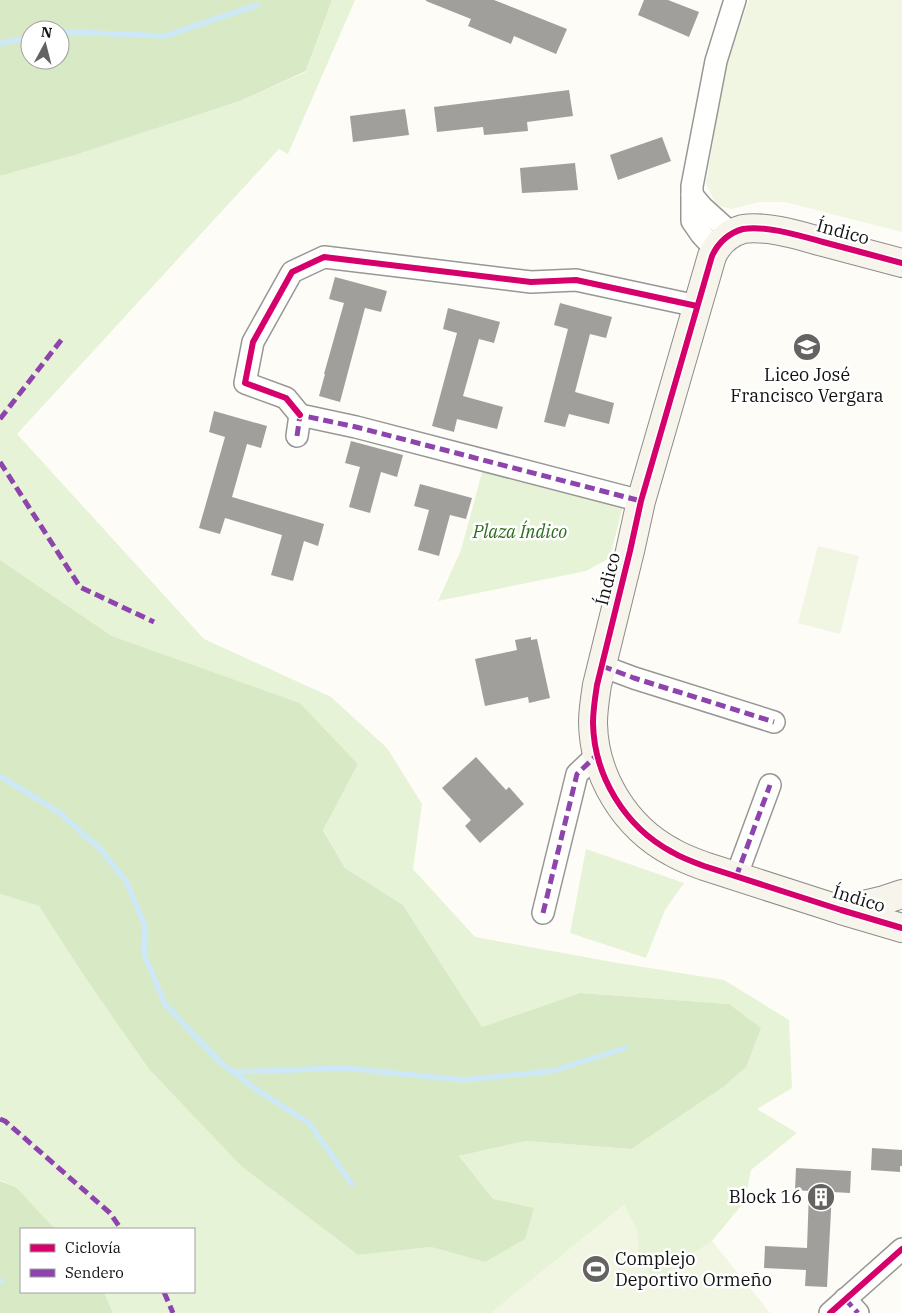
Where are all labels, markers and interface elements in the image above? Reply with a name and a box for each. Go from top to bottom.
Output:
north arrow [20,20,70,70]
text: N [40,22,53,42]
street label: Índico [814,213,872,250]
school or university icon: Liceo José Francisco Vergara [792,332,822,362]
place label: Liceo José Francisco Vergara [730,363,884,407]
park label: Plaza Índico [472,520,567,543]
street label: Índico [590,550,625,608]
street label: Índico [830,880,888,917]
building icon: Block 16 [806,1182,836,1212]
place label: Block 16 [729,1185,802,1208]
legend [20,1228,195,1293]
text: Ciclovía [65,1238,121,1257]
place label: Complejo Deportivo Ormeño [615,1247,772,1291]
sports icon: Complejo Deportivo Ormeño [581,1254,611,1284]
text: Sendero [65,1263,124,1282]

